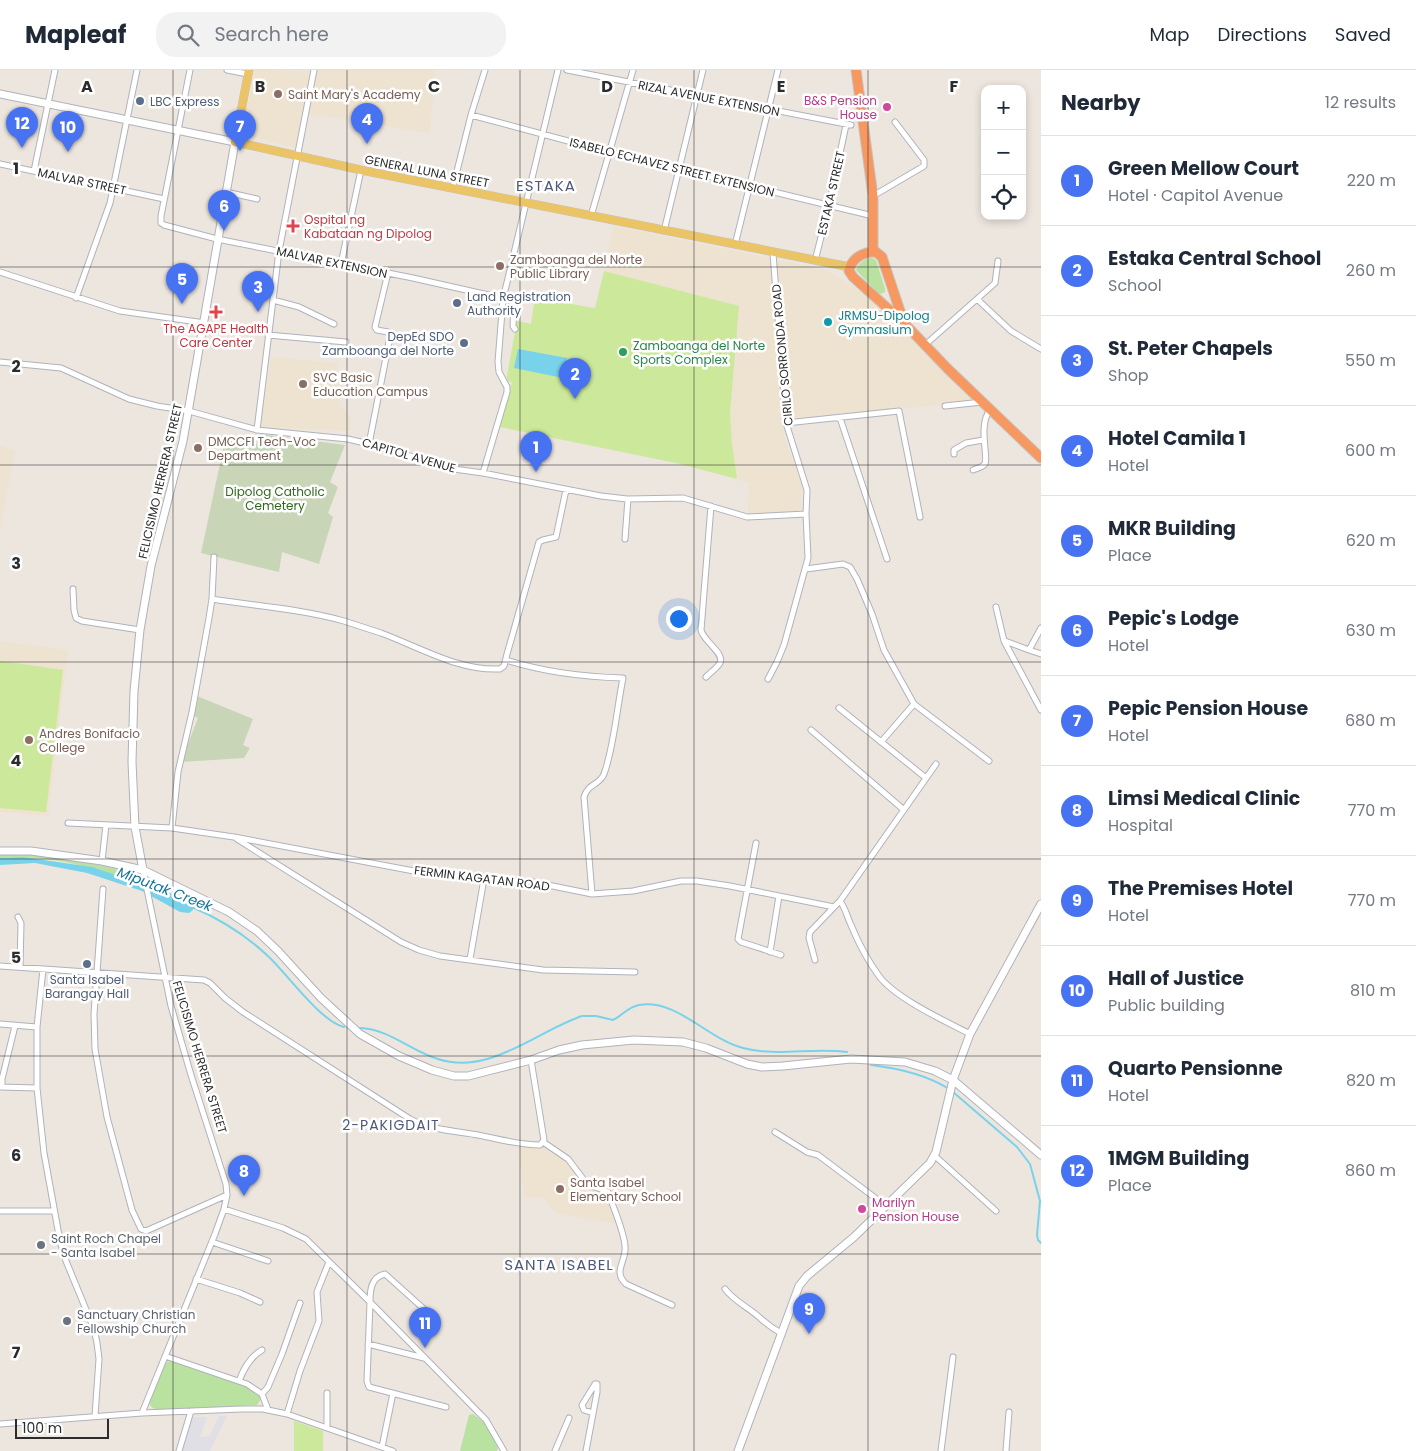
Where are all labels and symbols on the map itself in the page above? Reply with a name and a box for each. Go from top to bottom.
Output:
text: A [81,75,93,98]
text: B [255,75,265,98]
text: C [428,75,440,98]
text: D [601,75,613,98]
text: F [950,75,959,98]
street label: RIZAL AVENUE EXTENSION [637,77,781,119]
place label: Saint Mary's Academy [288,86,421,103]
marker: Saint Mary's Academy [272,88,284,100]
place label: B&S Pension House [804,92,877,123]
place label: LBC Express [150,93,219,110]
marker: LBC Express [134,95,146,107]
marker: B&S Pension House [881,101,893,113]
pin: 4 [351,103,383,144]
pin: 12 [6,107,38,148]
pin: 7 [224,110,256,151]
pin: 10 [52,111,84,152]
street label: ISABELO ECHAVEZ STREET EXTENSION [568,133,776,201]
street label: ESTAKA STREET [813,149,849,237]
street label: GENERAL LUNA STREET [363,151,491,192]
text: 1 [13,157,19,180]
street label: MALVAR STREET [36,163,128,199]
district label: ESTAKA [516,175,576,196]
pin: 6 [208,190,240,231]
place label: Ospital ng Kabataan ng Dipolog [304,211,432,242]
marker: Ospital ng Kabataan ng Dipolog [286,219,300,233]
street label: MALVAR EXTENSION [275,242,389,282]
place label: Zamboanga del Norte Public Library [510,251,642,282]
marker: Zamboanga del Norte Public Library [494,260,506,272]
pin: 5 [166,263,198,304]
pin: 3 [242,271,274,312]
street label: CIRILO SORRONDA ROAD [767,283,797,427]
place label: Land Registration Authority [467,288,571,319]
marker: Land Registration Authority [451,297,463,309]
marker: The AGAPE Health Care Center [209,305,223,319]
place label: JRMSU-Dipolog Gymnasium [838,307,930,338]
marker: JRMSU-Dipolog Gymnasium [822,316,834,328]
place label: The AGAPE Health Care Center [163,320,269,351]
place label: DepEd SDO Zamboanga del Norte [322,328,454,359]
marker: DepEd SDO Zamboanga del Norte [458,337,470,349]
place label: Zamboanga del Norte Sports Complex [633,337,765,368]
marker: Zamboanga del Norte Sports Complex [617,346,629,358]
text: 2 [11,355,21,378]
pin: 2 [559,358,591,399]
place label: SVC Basic Education Campus [313,369,428,400]
marker: SVC Basic Education Campus [297,378,309,390]
street label: FELICISIMO HERRERA STREET [134,401,186,560]
pin: 1 [520,431,552,472]
place label: DMCCFI Tech-Voc Department [208,433,316,464]
street label: CAPITOL AVENUE [360,434,458,476]
marker: DMCCFI Tech-Voc Department [192,442,204,454]
park label: Dipolog Catholic Cemetery [225,483,325,514]
text: 3 [11,552,21,575]
your location [666,606,692,632]
place label: Andres Bonifacio College [39,725,140,756]
marker: Andres Bonifacio College [23,734,35,746]
text: 4 [11,749,22,772]
street label: FERMIN KAGATAN ROAD [413,861,551,895]
water label: Miputak Creek [115,862,216,917]
text: 5 [11,946,21,969]
marker: Santa Isabel Barangay Hall [81,958,93,970]
place label: Santa Isabel Barangay Hall [45,971,129,1002]
street label: FELICISIMO HERRERA STREET [169,979,232,1136]
district label: 2-PAKIGDAIT [342,1115,440,1135]
text: 6 [11,1144,21,1167]
pin: 8 [228,1155,260,1196]
place label: Santa Isabel Elementary School [570,1174,681,1205]
marker: Santa Isabel Elementary School [554,1183,566,1195]
place label: Marilyn Pension House [872,1194,959,1225]
marker: Marilyn Pension House [856,1203,868,1215]
place label: Saint Roch Chapel - Santa Isabel [51,1230,161,1261]
marker: Saint Roch Chapel - Santa Isabel [35,1239,47,1251]
district label: SANTA ISABEL [504,1254,614,1275]
pin: 9 [793,1293,825,1334]
place label: Sanctuary Christian Fellowship Church [77,1306,195,1337]
pin: 11 [409,1307,441,1348]
marker: Sanctuary Christian Fellowship Church [61,1315,73,1327]
text: 7 [12,1341,21,1364]
scale bar [15,1416,109,1439]

